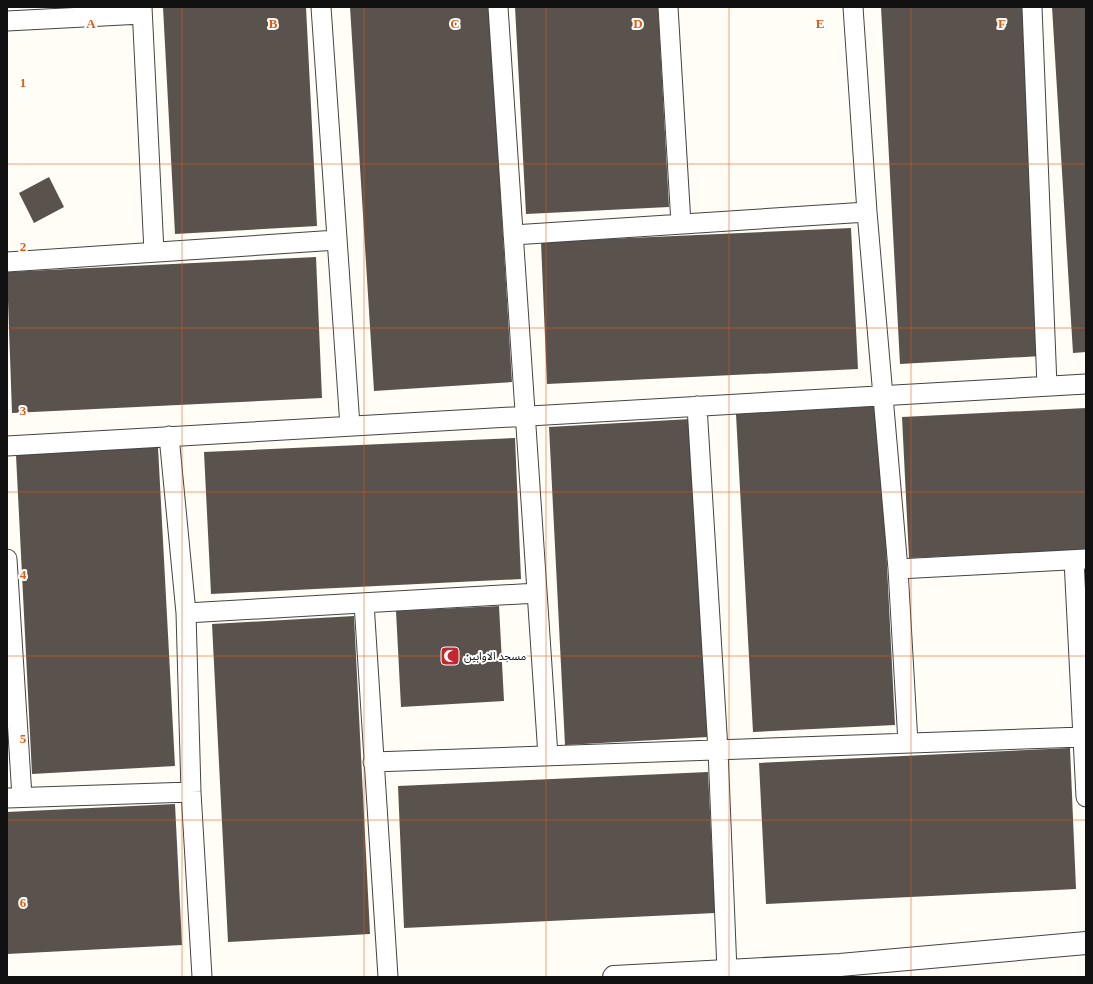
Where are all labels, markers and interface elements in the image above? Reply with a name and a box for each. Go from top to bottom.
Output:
text: A [86,16,96,31]
text: B [269,16,278,31]
text: C [450,16,460,31]
text: D [633,16,643,31]
text: E [816,16,824,31]
text: F [998,16,1006,31]
text: 1 [20,75,26,90]
text: 2 [20,239,26,254]
text: 3 [20,403,27,418]
text: 4 [20,567,27,582]
mosque icon: مسجد الاوابين [439,645,461,667]
place label: مسجد الاوابين [464,650,527,663]
text: 5 [20,731,27,746]
text: 6 [20,895,27,910]

